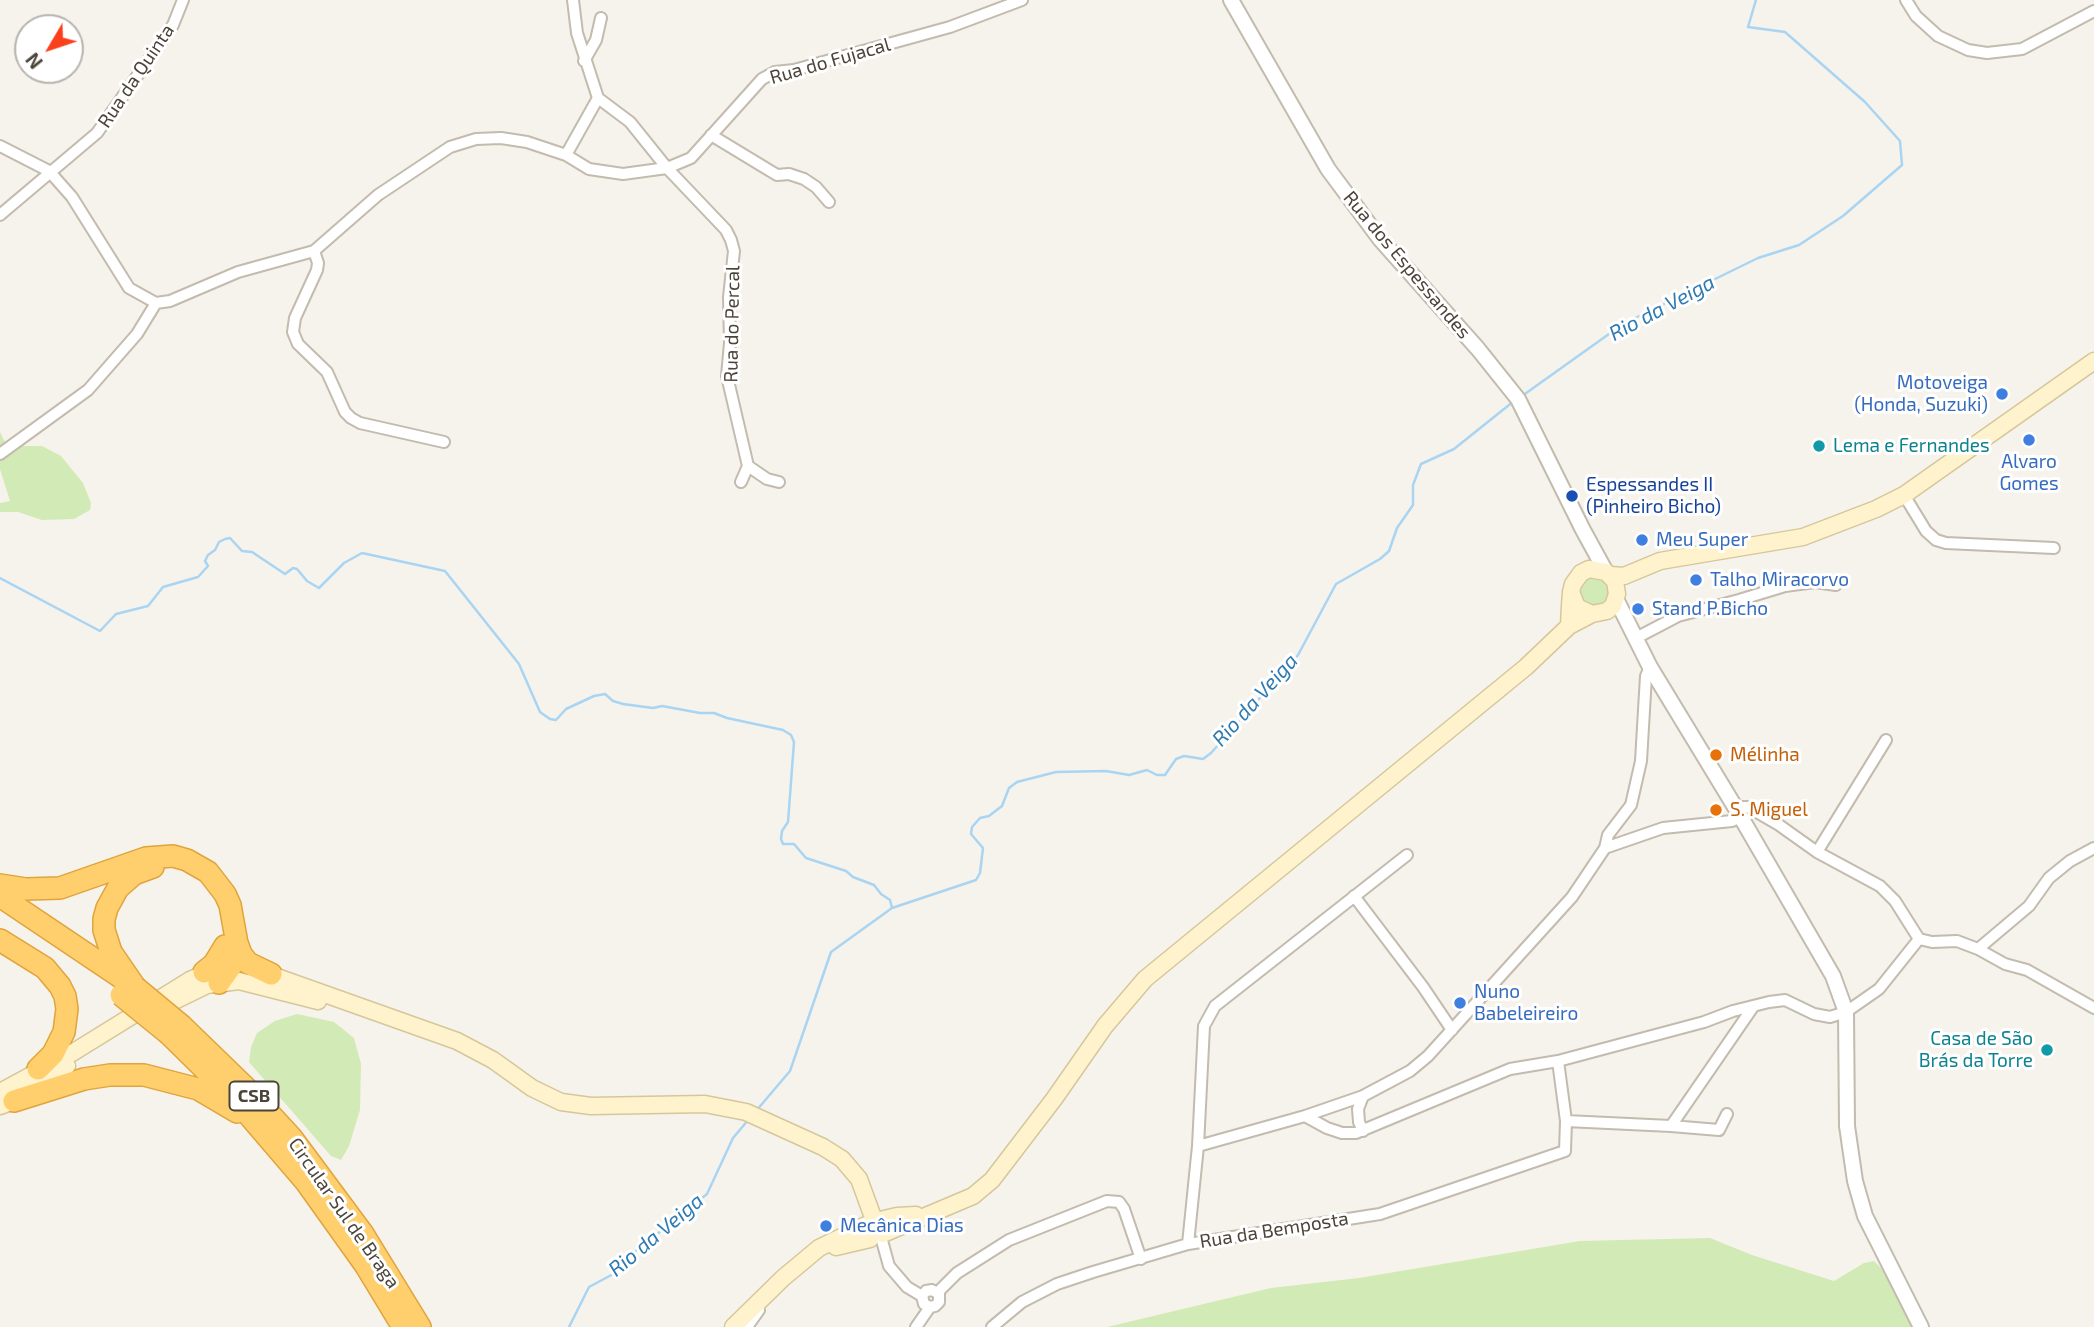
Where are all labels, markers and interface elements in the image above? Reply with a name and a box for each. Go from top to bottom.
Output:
north arrow [14,14,84,84]
street label: Rua da Quinta [93,20,179,132]
street label: Rua do Fujacal [767,33,893,89]
text: N [21,49,47,74]
street label: Rua dos Espessandes [1339,186,1475,344]
street label: Rua do Percal [720,265,744,383]
water label: Rio da Veiga [1605,270,1719,346]
place label: Motoveiga (Honda, Suzuki) [1854,372,1988,416]
marker: Motoveiga (Honda, Suzuki) [1994,386,2010,402]
marker: Alvaro Gomes [2021,432,2037,448]
place label: Lema e Fernandes [1833,435,1990,457]
marker: Lema e Fernandes [1811,438,1827,454]
place label: Alvaro Gomes [1999,451,2059,495]
place label: Espessandes II (Pinheiro Bicho) [1586,474,1721,518]
marker: Espessandes II (Pinheiro Bicho) [1564,488,1580,504]
place label: Meu Super [1656,529,1748,551]
marker: Meu Super [1634,532,1650,548]
place label: Talho Miracorvo [1710,569,1849,591]
marker: Talho Miracorvo [1688,572,1704,588]
place label: Stand P.Bicho [1652,598,1768,620]
marker: Stand P.Bicho [1630,601,1646,617]
water label: Rio da Veiga [1207,648,1303,752]
place label: Mélinha [1730,744,1800,766]
marker: Mélinha [1708,747,1724,763]
place label: S. Miguel [1730,799,1808,821]
marker: S. Miguel [1708,802,1724,818]
place label: Nuno Babeleireiro [1474,981,1578,1025]
marker: Nuno Babeleireiro [1452,995,1468,1011]
place label: Casa de São Brás da Torre [1919,1028,2033,1072]
marker: Casa de São Brás da Torre [2039,1042,2055,1058]
road number: CSB [230,1082,278,1111]
street label: Circular Sul de Braga [283,1133,405,1293]
water label: Rio da Veiga [604,1188,708,1282]
street label: Rua da Bemposta [1198,1207,1350,1253]
place label: Mecânica Dias [840,1215,964,1237]
marker: Mecânica Dias [818,1218,834,1234]

